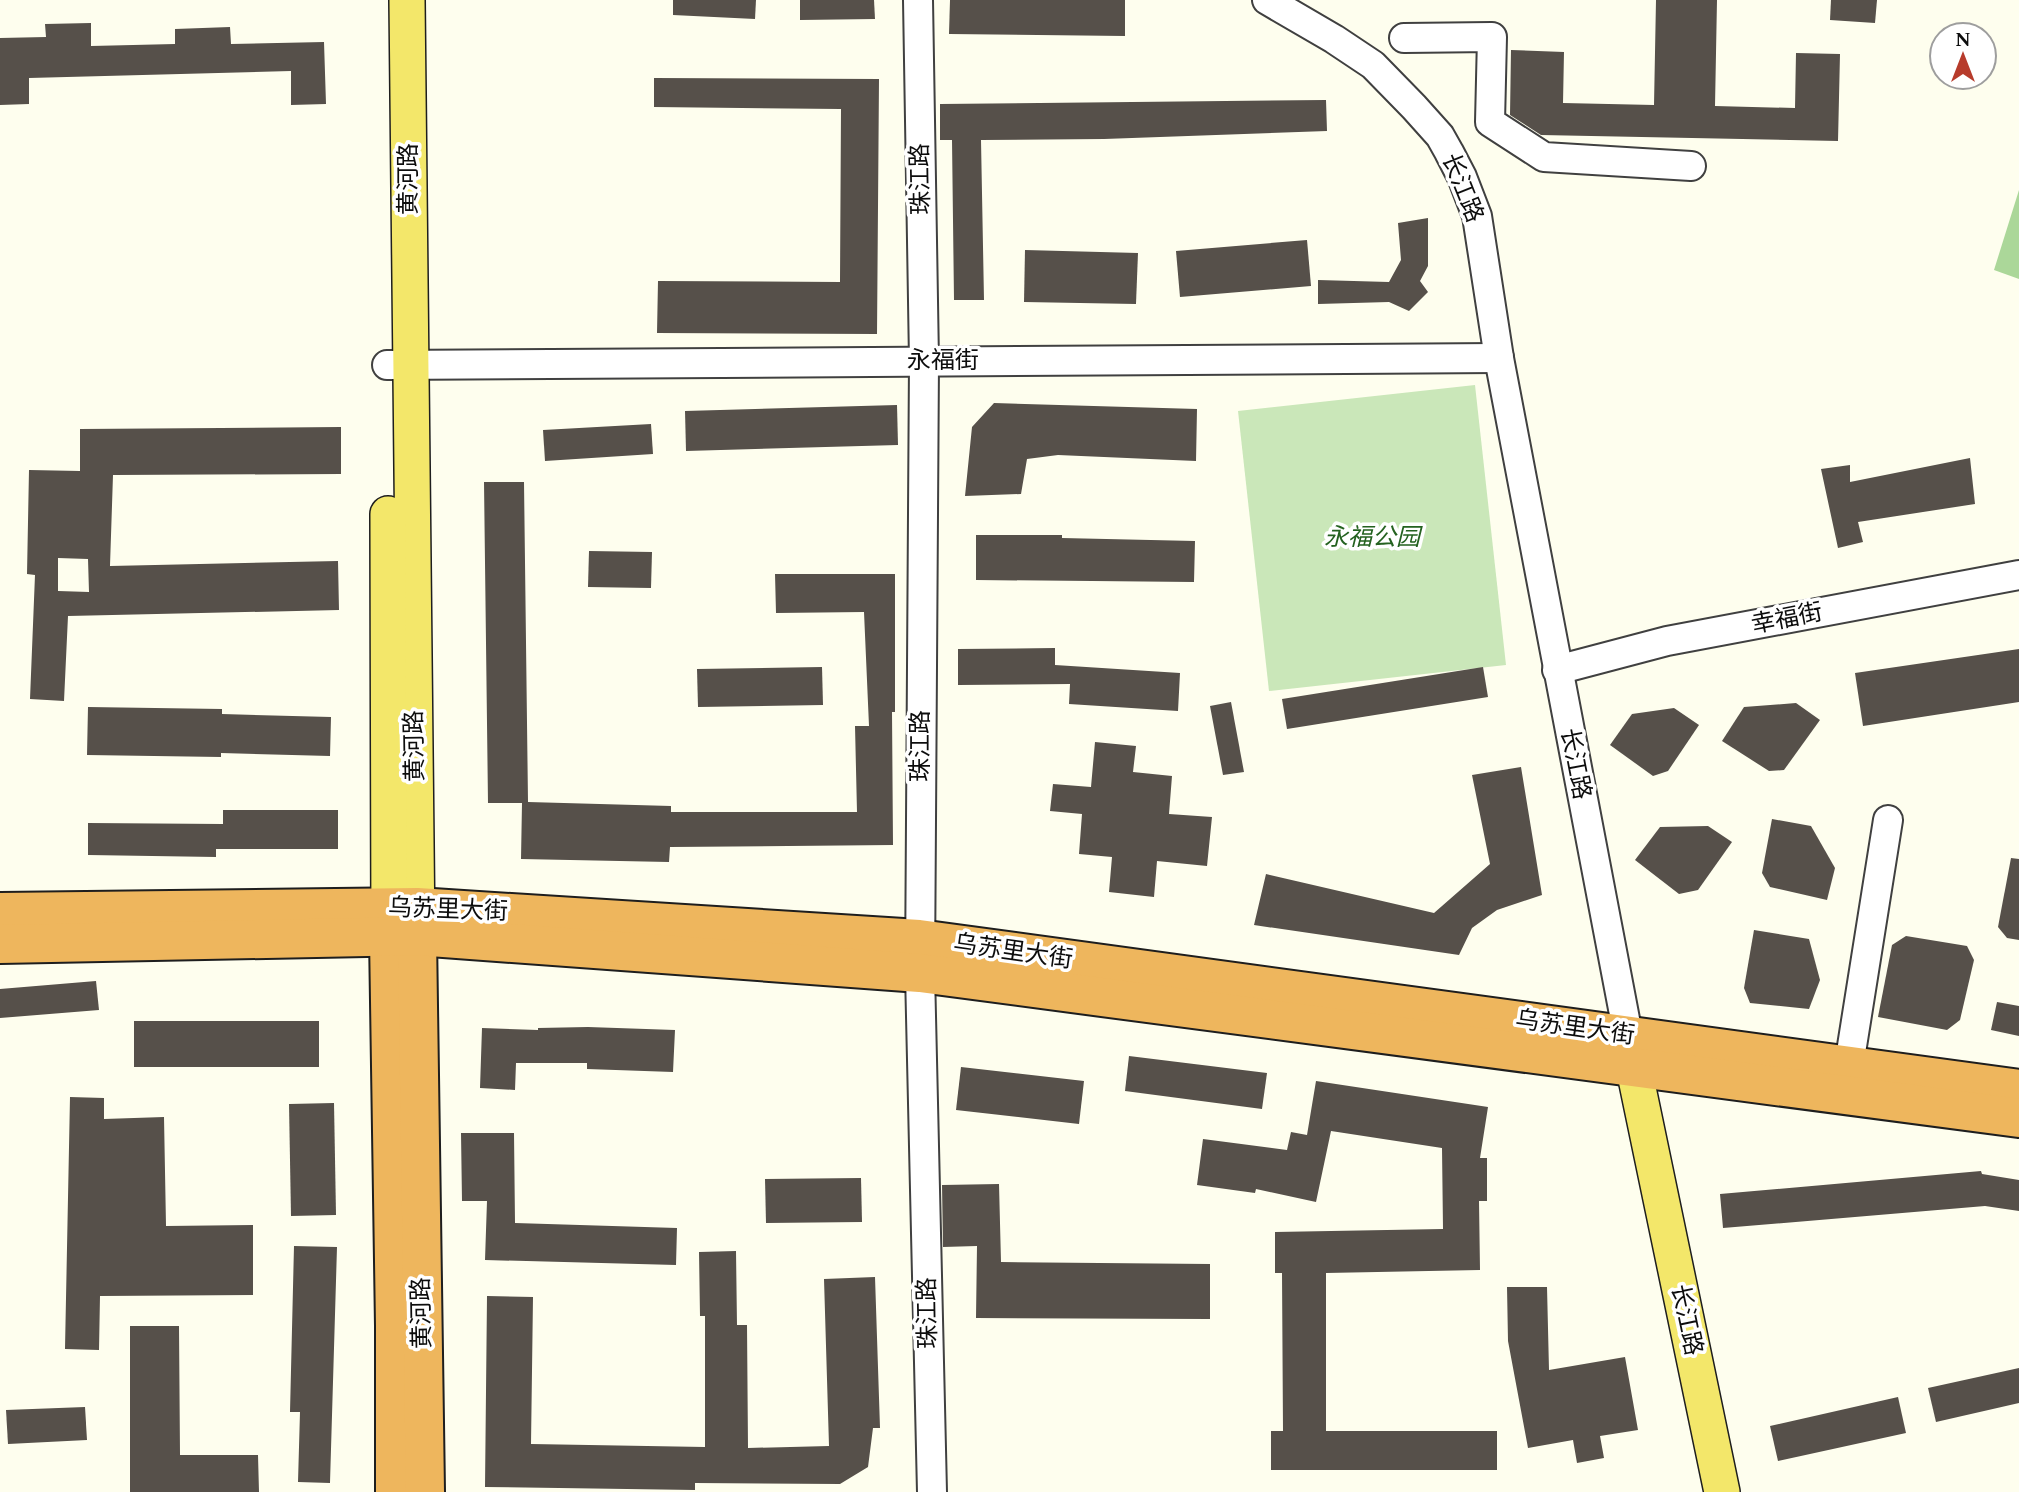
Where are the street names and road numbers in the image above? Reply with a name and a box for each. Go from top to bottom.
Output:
street label: 黄河路 [391,143,427,215]
street label: 珠江路 [902,143,940,215]
street label: 长江路 [1432,148,1492,228]
street label: 永福街 [907,343,979,379]
street label: 幸福街 [1748,594,1826,644]
street label: 黄河路 [396,710,434,782]
street label: 珠江路 [903,710,939,782]
street label: 长江路 [1550,725,1600,803]
street label: 乌苏里大街 [387,890,509,930]
street label: 乌苏里大街 [951,926,1075,978]
street label: 乌苏里大街 [1513,1002,1637,1054]
street label: 黄河路 [403,1277,441,1349]
street label: 珠江路 [909,1277,947,1349]
street label: 长江路 [1661,1281,1711,1359]

